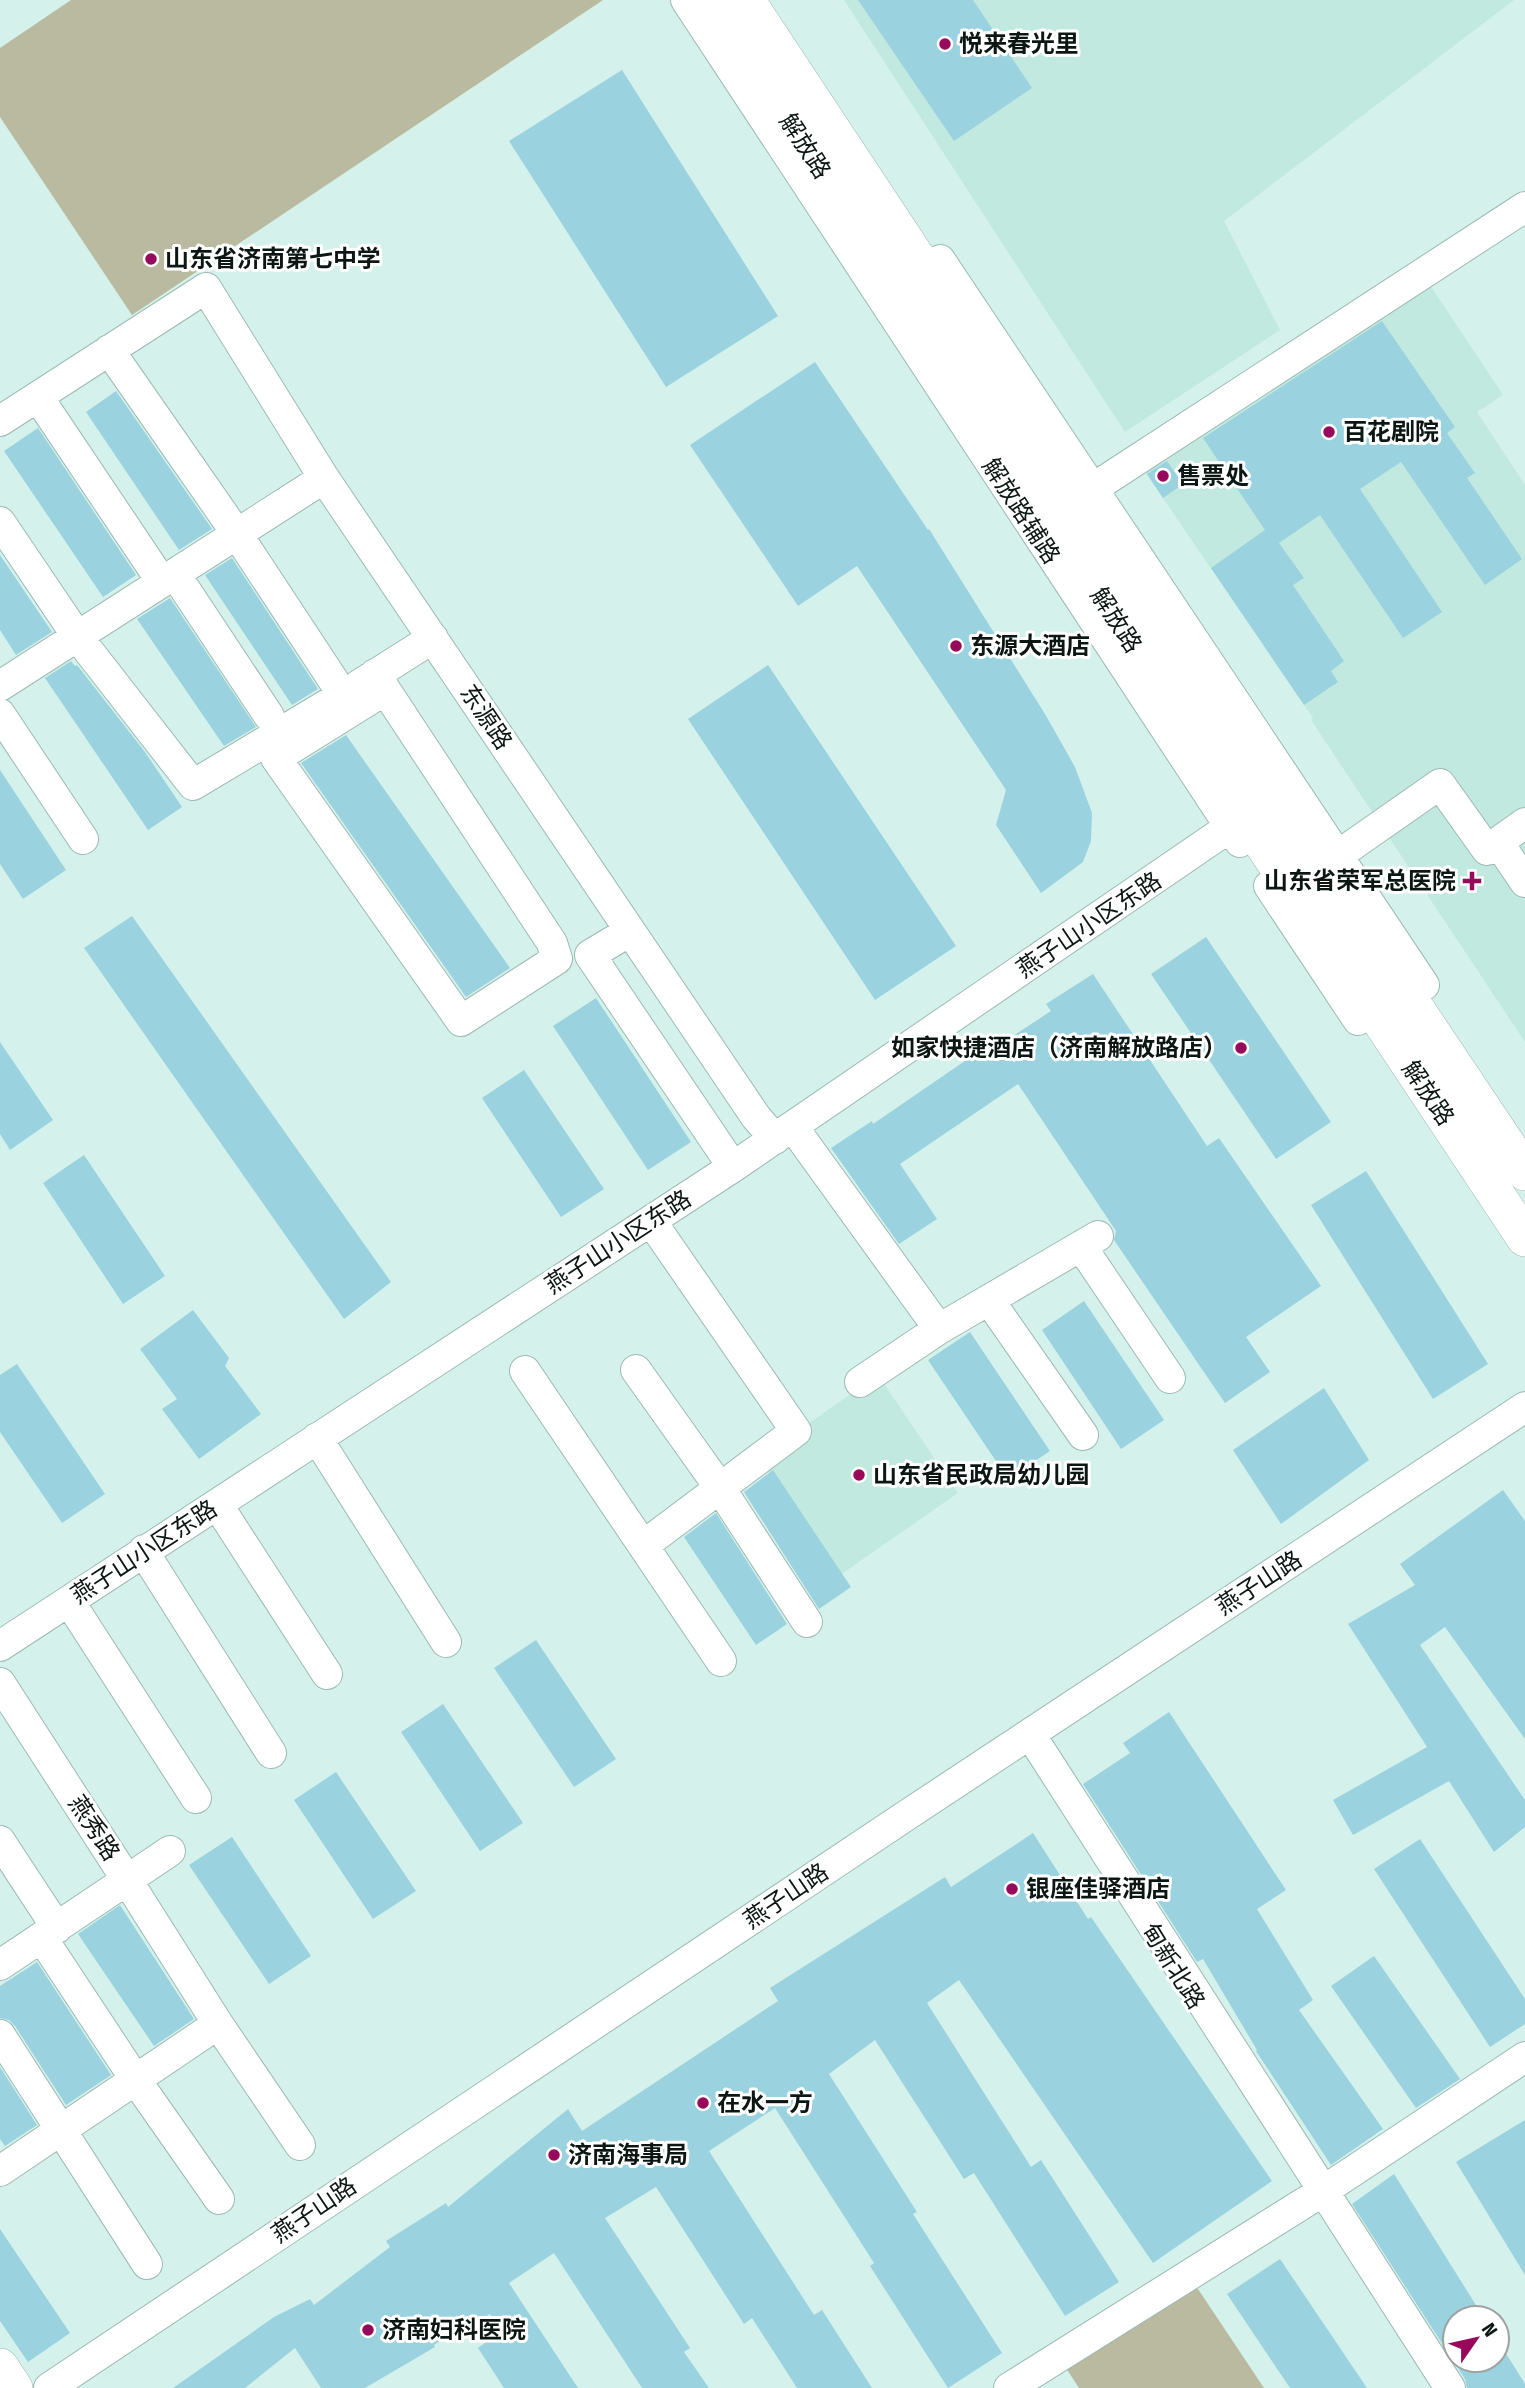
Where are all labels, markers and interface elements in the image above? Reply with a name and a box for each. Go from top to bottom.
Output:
place label: 悦来春光里 [959,30,1079,58]
marker: 悦来春光里 [937,36,953,52]
street label: 解放路 [774,108,836,184]
place label: 山东省济南第七中学 [165,245,381,273]
marker: 山东省济南第七中学 [143,251,159,267]
place label: 百花剧院 [1343,418,1439,446]
marker: 百花剧院 [1321,424,1337,440]
street label: 解放路辅路 [977,453,1065,569]
place label: 售票处 [1177,462,1249,490]
marker: 售票处 [1155,468,1171,484]
street label: 解放路 [1085,582,1147,658]
place label: 东源大酒店 [970,632,1090,660]
marker: 东源大酒店 [948,638,964,654]
street label: 东源路 [454,679,518,755]
street label: 燕子山小区东路 [1012,866,1166,984]
place label: 山东省荣军总医院 [1264,867,1456,895]
marker: 山东省荣军总医院 [1462,871,1482,891]
place label: 如家快捷酒店（济南解放路店） [891,1034,1227,1062]
marker: 如家快捷酒店（济南解放路店） [1233,1040,1249,1056]
street label: 解放路 [1396,1055,1460,1131]
street label: 燕子山小区东路 [540,1185,696,1299]
place label: 山东省民政局幼儿园 [873,1461,1089,1489]
marker: 山东省民政局幼儿园 [851,1467,867,1483]
street label: 燕子山小区东路 [66,1495,222,1609]
street label: 燕子山路 [1211,1545,1307,1621]
street label: 燕秀路 [63,1790,125,1866]
street label: 燕子山路 [738,1858,834,1934]
place label: 银座佳驿酒店 [1026,1875,1170,1903]
marker: 银座佳驿酒店 [1004,1881,1020,1897]
street label: 甸新北路 [1136,1918,1210,2014]
place label: 在水一方 [717,2089,813,2117]
marker: 在水一方 [695,2095,711,2111]
place label: 济南海事局 [568,2141,688,2169]
marker: 济南海事局 [546,2147,562,2163]
street label: 燕子山路 [266,2172,362,2248]
north arrow [1441,2304,1511,2374]
place label: 济南妇科医院 [382,2316,526,2344]
text: N [1477,2319,1502,2341]
marker: 济南妇科医院 [360,2322,376,2338]

